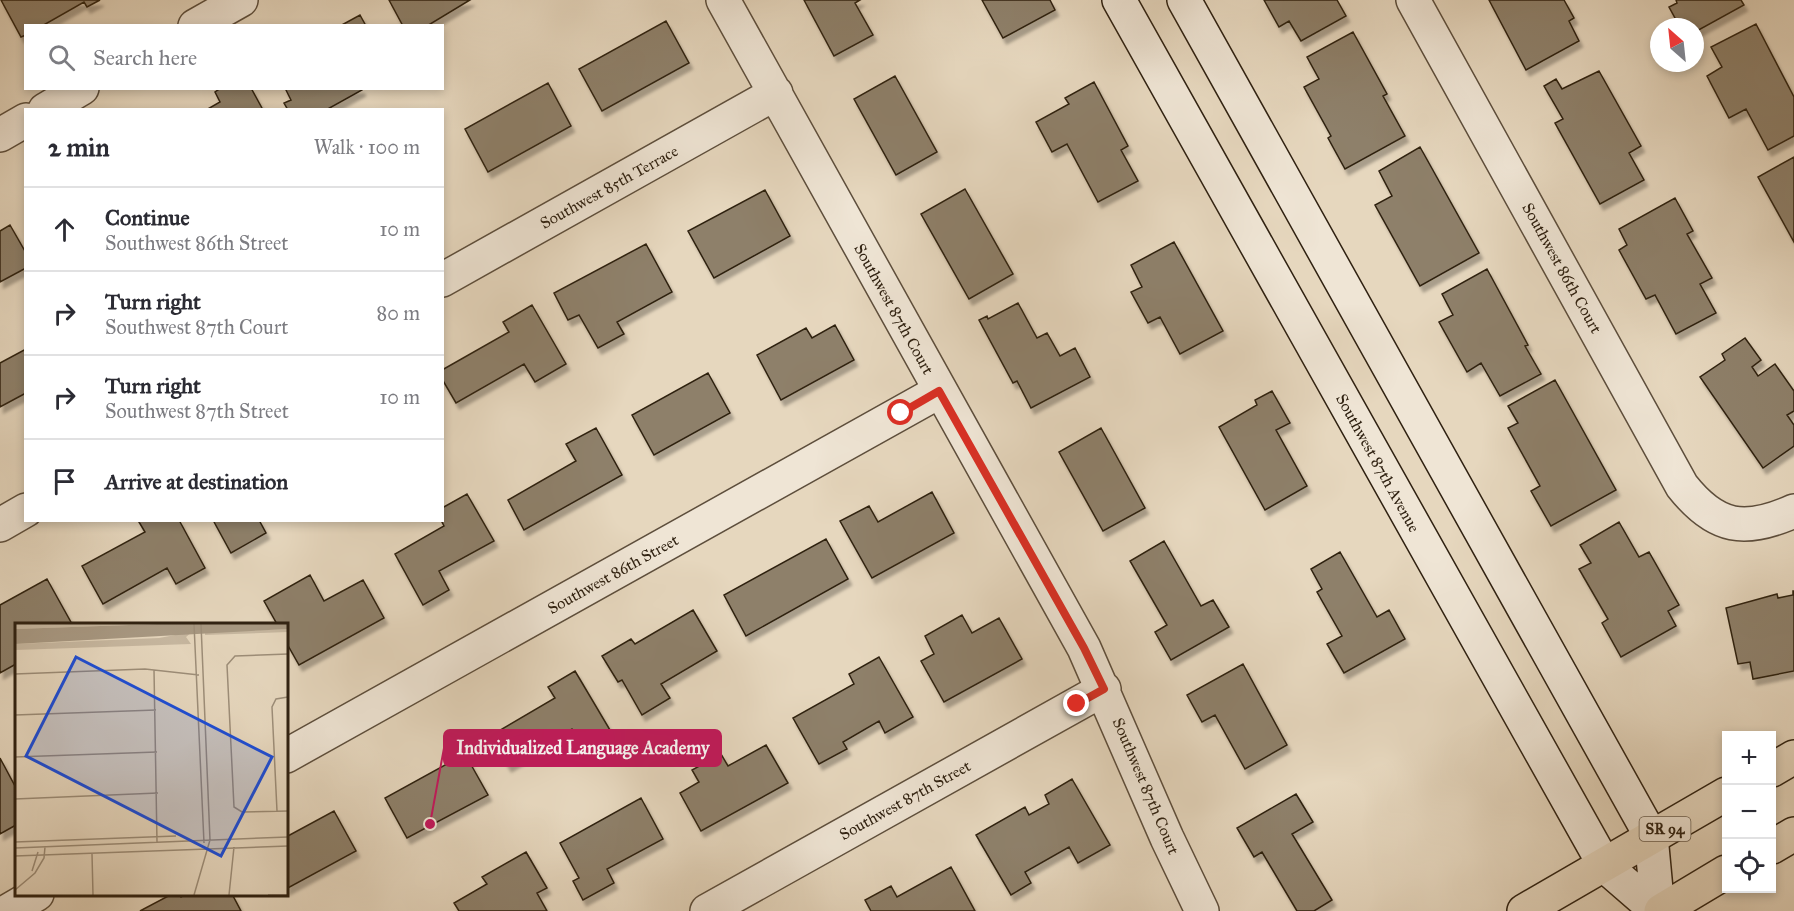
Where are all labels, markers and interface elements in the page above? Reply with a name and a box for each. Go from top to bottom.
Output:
north arrow [1650,18,1704,72]
search box [24,24,444,90]
icon: search [45,41,78,74]
text: Search here [93,44,197,71]
text: 2 min [48,131,109,163]
text: Walk · 100 m [314,135,420,159]
street label: Southwest 85th Terrace [537,141,682,233]
street label: Southwest 86th Court [1518,199,1606,337]
text: Continue [105,204,190,231]
icon: ahead [48,213,81,246]
text: 10 m [379,217,420,241]
text: Southwest 86th Street [105,231,288,255]
street label: Southwest 87th Court [850,240,938,378]
text: Turn right [105,288,201,315]
icon: right [48,297,81,330]
text: 80 m [377,301,420,325]
text: Southwest 87th Court [105,315,288,339]
text: Turn right [105,372,201,399]
icon: right [48,381,81,414]
text: 10 m [379,385,420,409]
street label: Southwest 87th Avenue [1332,390,1424,536]
text: Southwest 87th Street [105,399,289,423]
route start [887,399,913,425]
icon: arrive [48,465,81,498]
text: Arrive at destination [105,468,288,495]
street label: Southwest 86th Street [544,530,682,618]
inset map [15,623,288,896]
route end [1063,690,1089,716]
street label: Southwest 87th Court [1109,715,1184,857]
callout: Individualized Language Academy [444,730,721,766]
map controls [1722,731,1776,893]
button: + [1722,731,1776,785]
text: Individualized Language Academy [457,737,711,760]
street label: Southwest 87th Street [836,756,974,844]
button: − [1722,785,1776,839]
road number: SR 94 [1640,817,1690,841]
button: locate [1722,839,1776,893]

